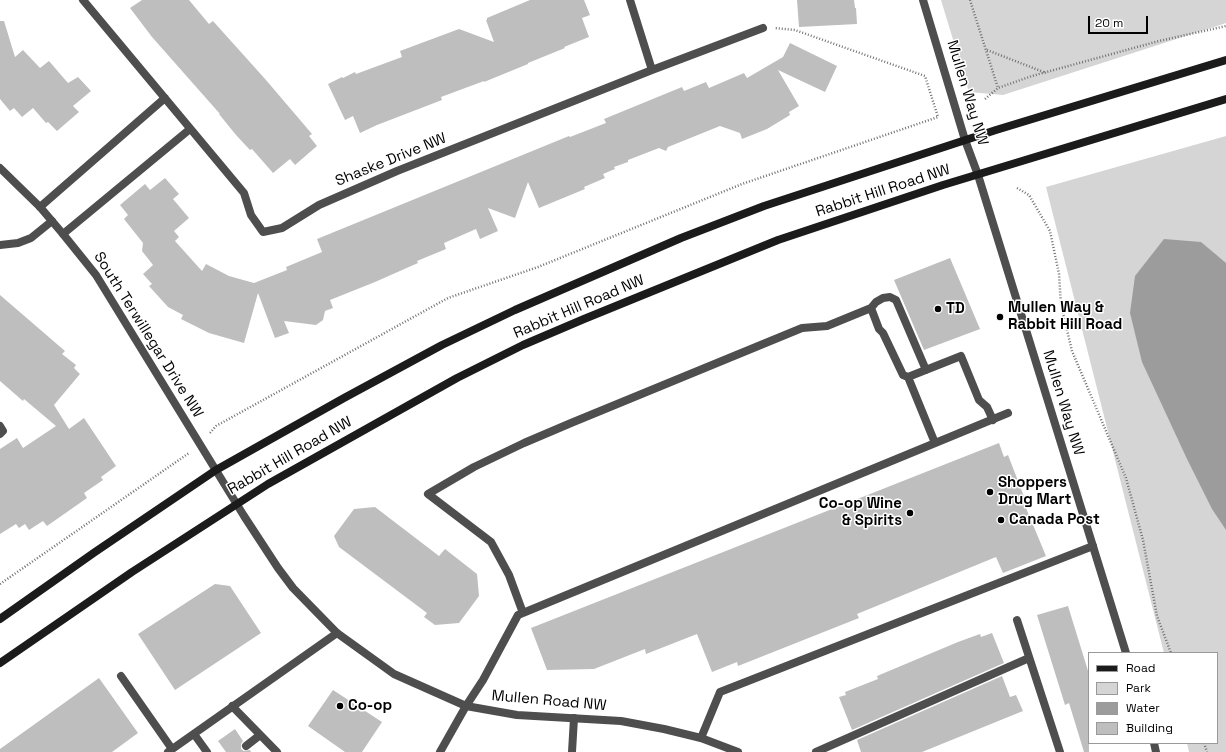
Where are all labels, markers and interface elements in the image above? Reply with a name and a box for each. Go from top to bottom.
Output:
scale bar [1090,8,1150,34]
text: 20 m [1095,15,1123,31]
street label: Mullen Way NW [942,38,992,148]
street label: Shaske Drive NW [333,130,449,190]
street label: Rabbit Hill Road NW [813,161,953,221]
street label: South Terwillegar Drive NW [89,249,207,421]
street label: Rabbit Hill Road NW [511,271,647,343]
place label: Mullen Way & Rabbit Hill Road [1008,299,1122,334]
place label: TD [946,300,965,318]
marker: TD [933,304,943,314]
marker: Mullen Way & Rabbit Hill Road [995,312,1005,322]
street label: Mullen Way NW [1038,348,1088,458]
street label: Rabbit Hill Road NW [225,413,355,499]
place label: Shoppers Drug Mart [998,474,1071,509]
marker: Shoppers Drug Mart [985,487,995,497]
place label: Co-op Wine & Spirits [819,495,902,530]
marker: Co-op Wine & Spirits [905,508,915,518]
place label: Canada Post [1009,511,1100,529]
marker: Canada Post [996,515,1006,525]
legend [1088,652,1218,744]
text: Road [1126,660,1155,676]
text: Park [1126,680,1151,696]
street label: Mullen Road NW [491,687,607,715]
place label: Co-op [348,697,392,715]
text: Water [1126,700,1160,716]
marker: Co-op [335,701,345,711]
text: Building [1126,720,1173,736]

